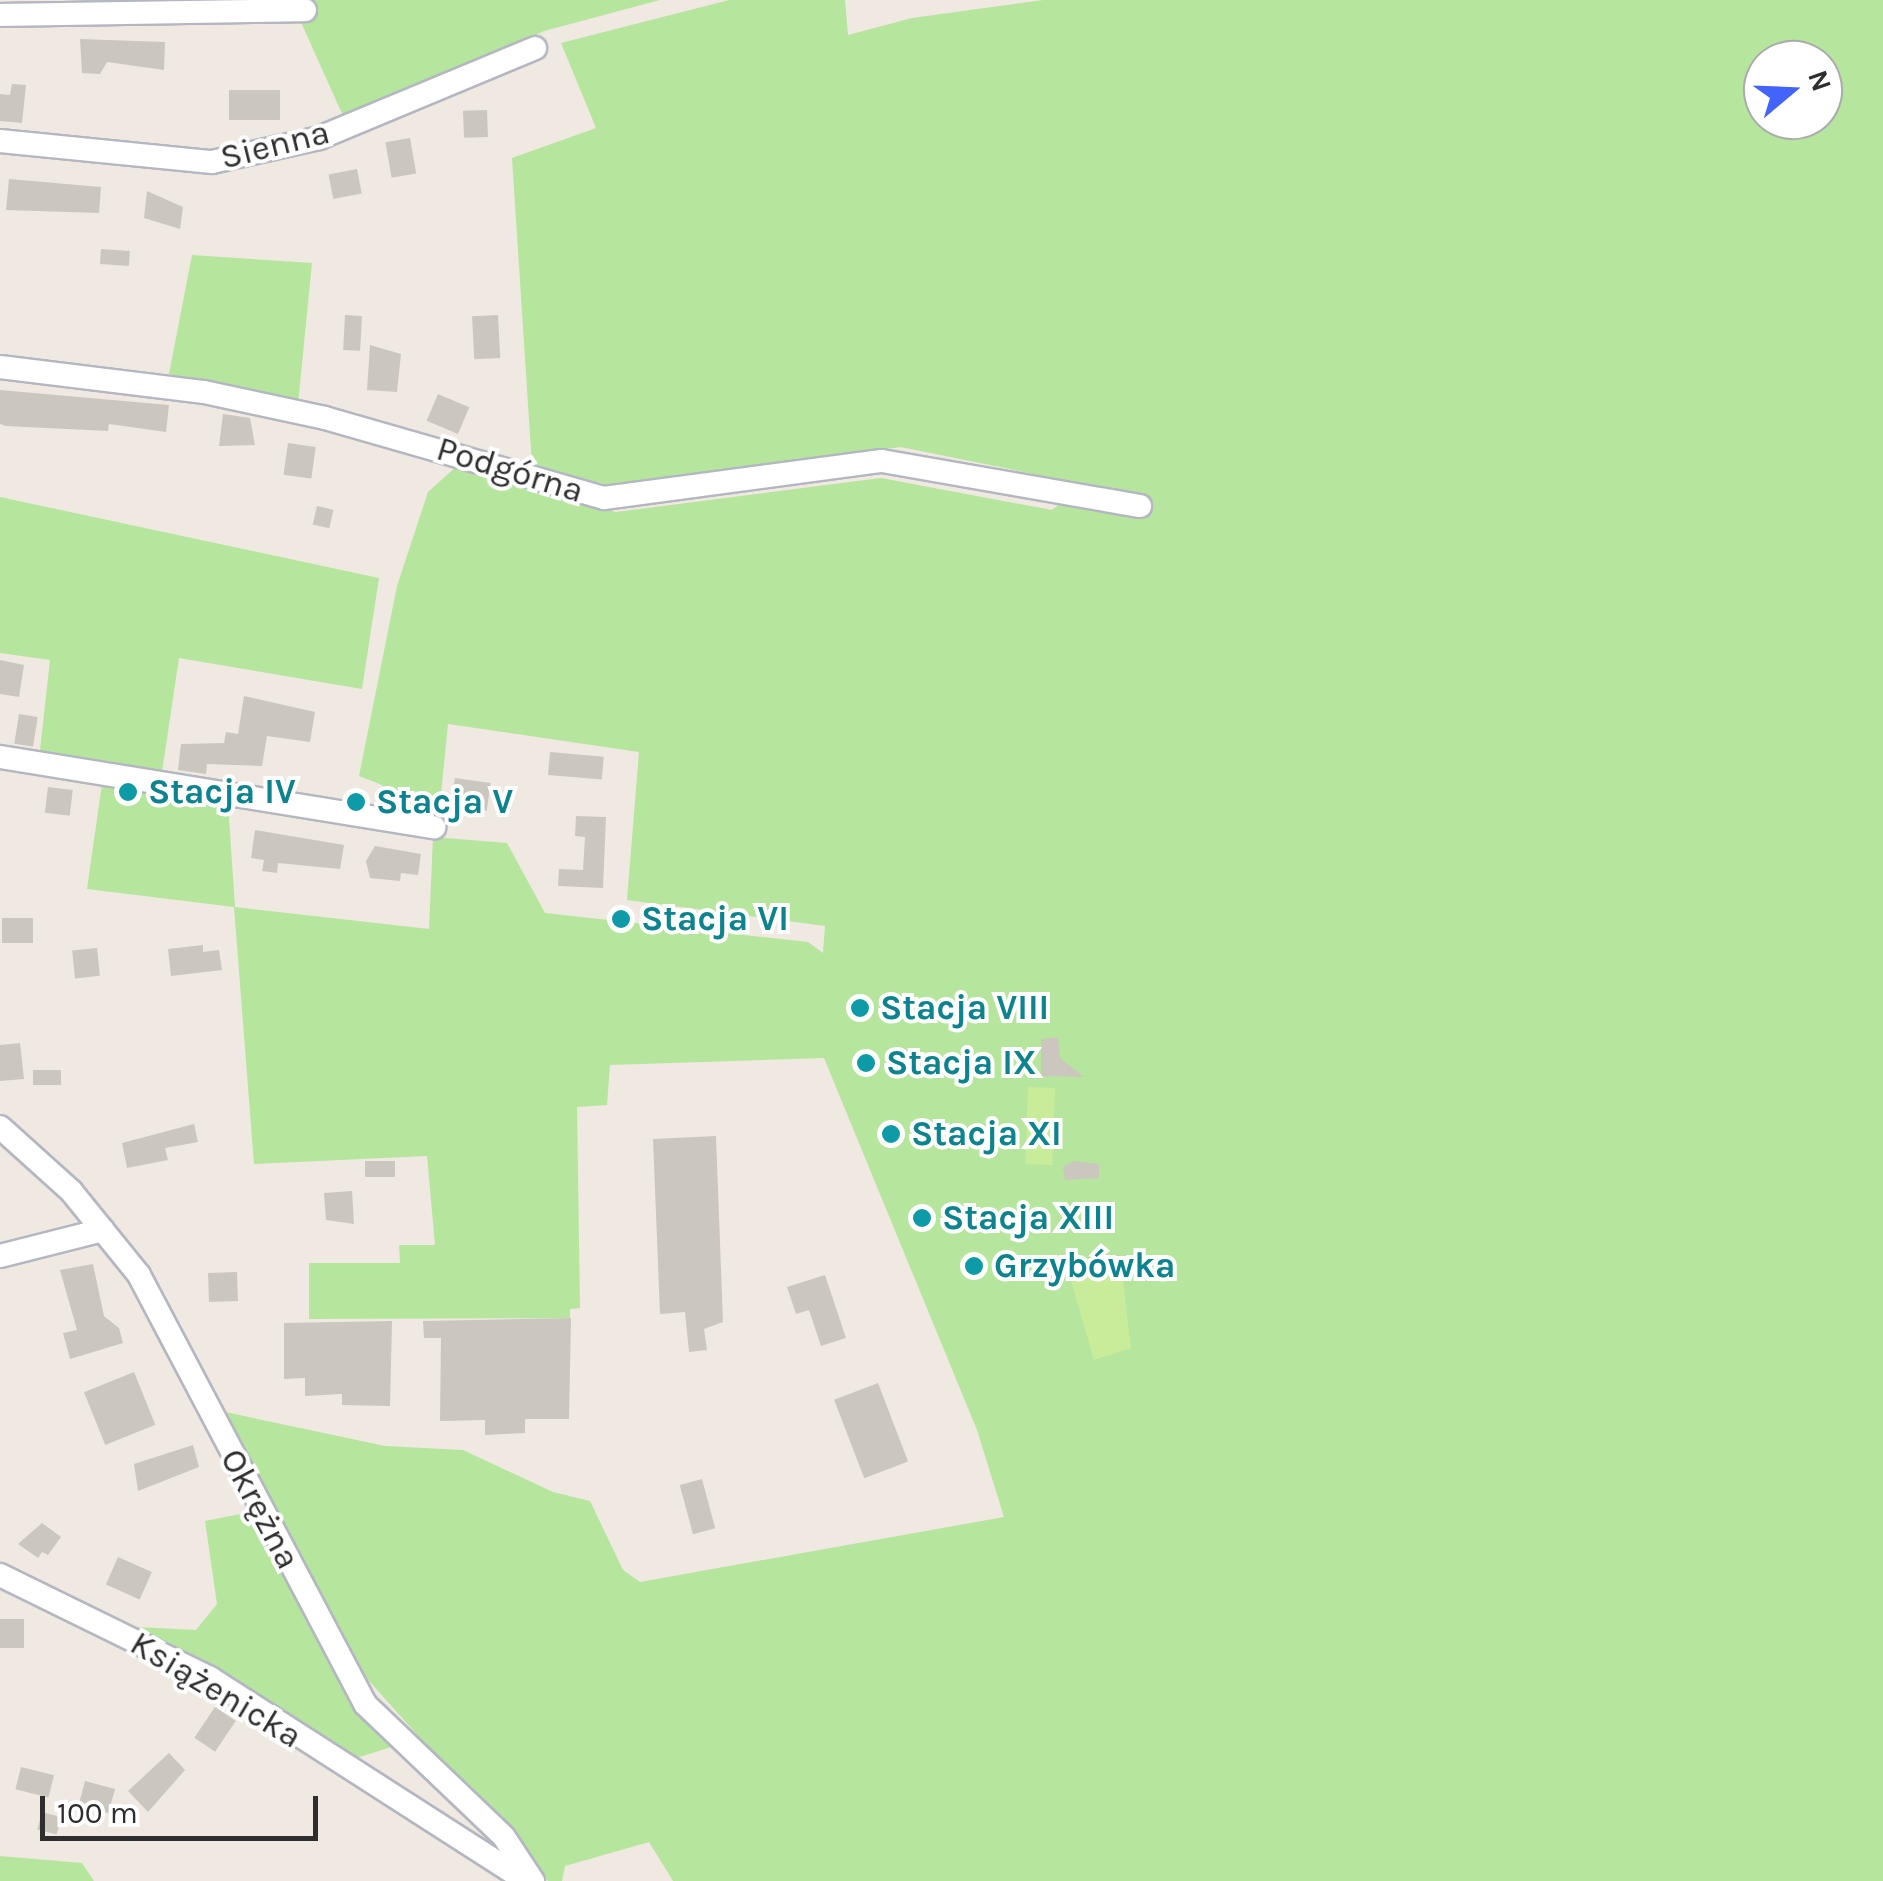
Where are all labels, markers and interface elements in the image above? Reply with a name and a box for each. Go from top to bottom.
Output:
north arrow [1743,40,1843,140]
text: N [1801,66,1839,96]
street label: Sienna [216,111,334,179]
street label: Podgórna [432,428,588,512]
place label: Stacja IV [148,771,296,813]
marker: Stacja IV [117,781,139,803]
place label: Stacja V [376,781,513,823]
marker: Stacja V [345,791,367,813]
place label: Stacja VI [641,898,789,940]
marker: Stacja VI [610,908,632,930]
place label: Stacja VIII [880,987,1049,1029]
marker: Stacja VIII [849,997,871,1019]
place label: Stacja IX [886,1042,1037,1084]
marker: Stacja IX [855,1052,877,1074]
place label: Stacja XI [911,1113,1062,1155]
marker: Stacja XI [880,1123,902,1145]
place label: Stacja XIII [942,1197,1114,1239]
marker: Stacja XIII [911,1207,933,1229]
place label: Grzybówka [994,1245,1175,1287]
marker: Grzybówka [963,1255,985,1277]
street label: Okrężna [211,1442,309,1576]
street label: Książenicka [123,1622,309,1758]
scale bar [45,1776,322,1838]
text: 100 m [57,1795,138,1831]

